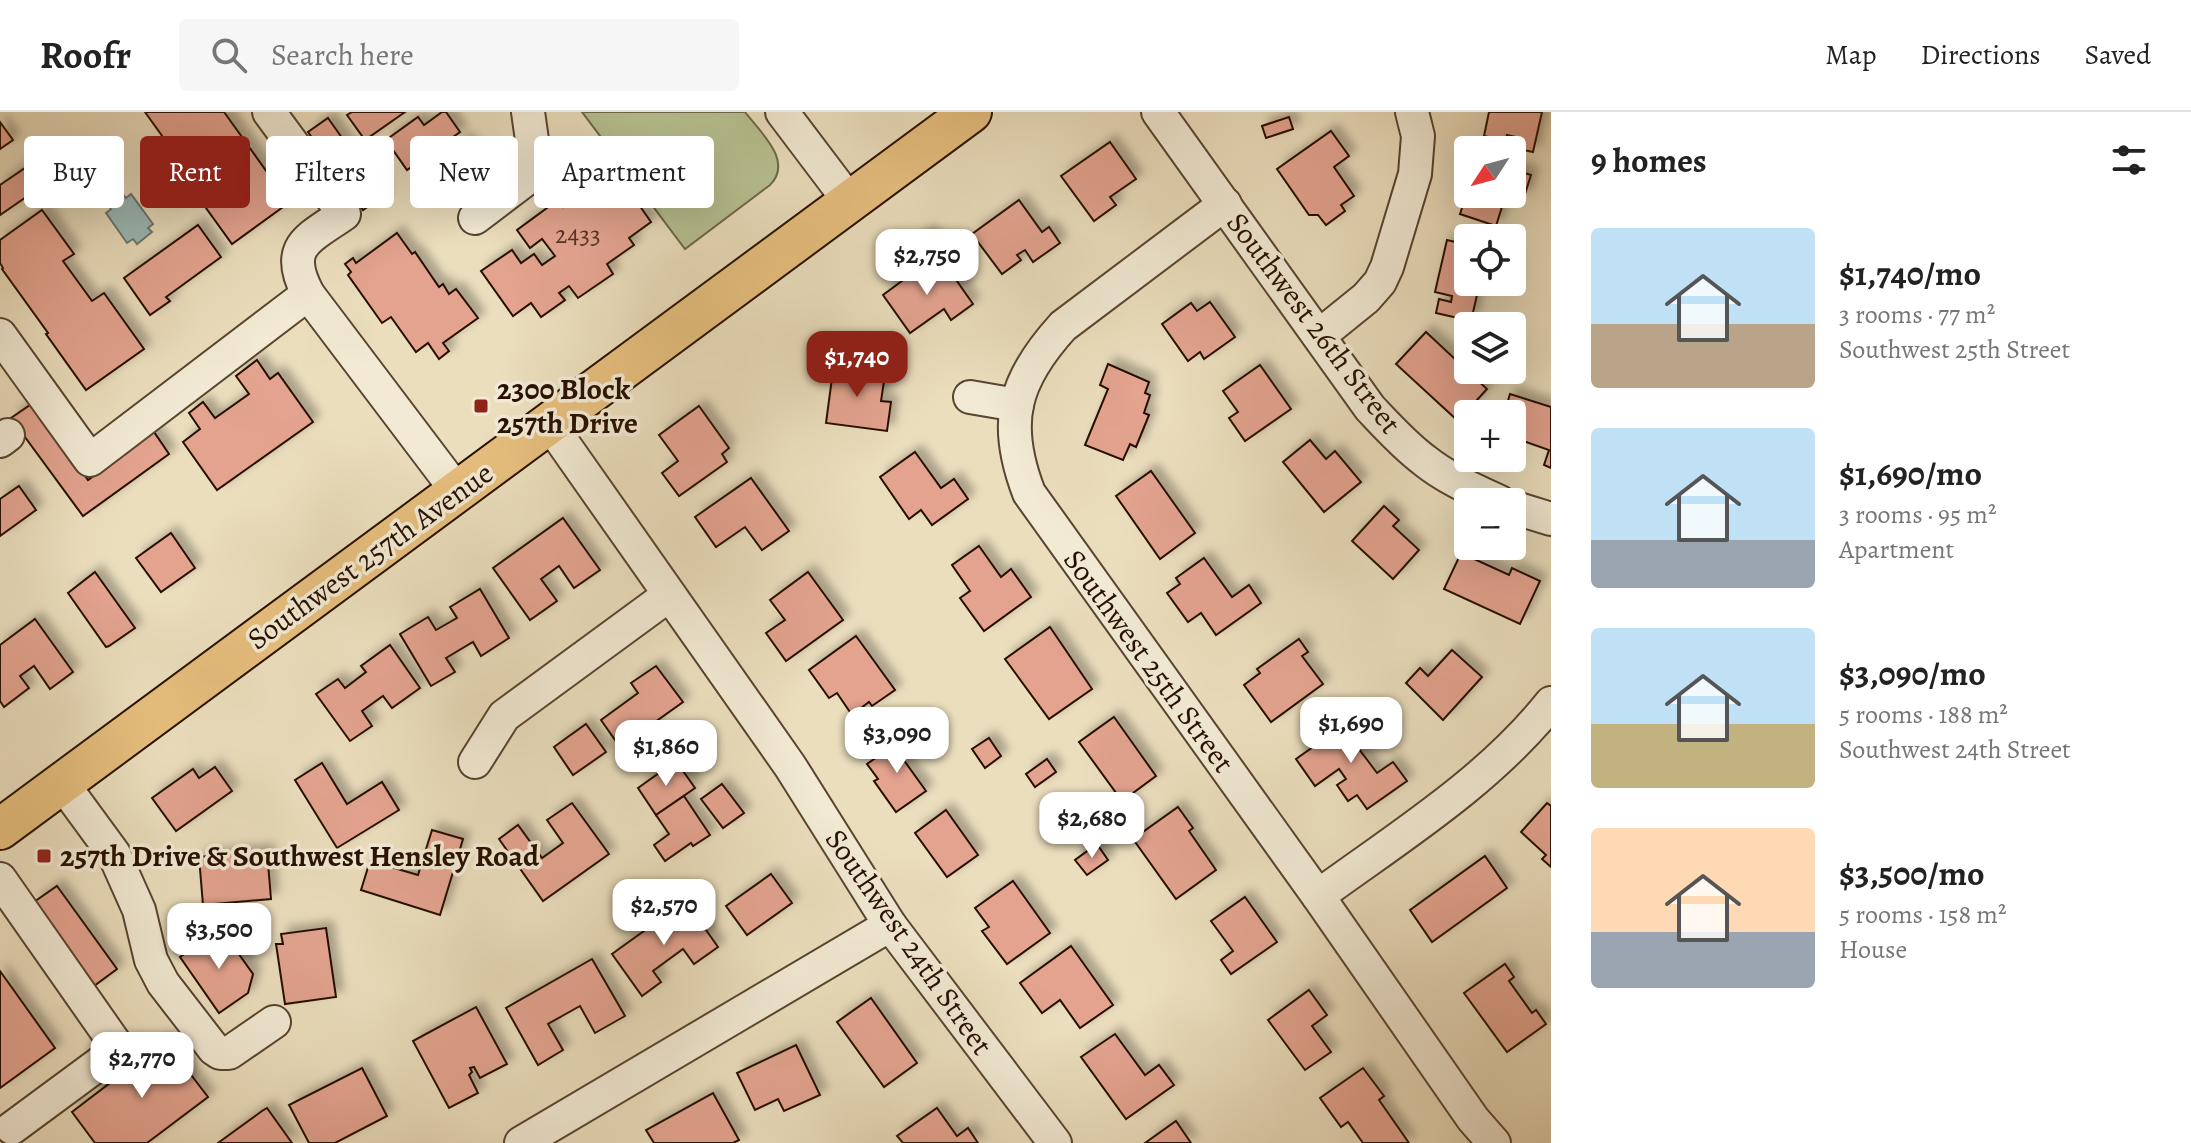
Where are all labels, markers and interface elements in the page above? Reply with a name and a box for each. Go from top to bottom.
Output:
search box [179,19,739,91]
text: Roofr [40,29,131,81]
icon: search [207,33,251,77]
text: Search here [271,35,414,75]
text: Map [1825,36,1876,74]
text: Directions [1920,36,2041,74]
text: Saved [2085,36,2151,74]
chip: Buy [24,136,124,208]
chip: Rent [140,136,250,208]
chip: Filters [266,136,394,208]
chip: New [410,136,518,208]
chip: Apartment [534,136,714,208]
north arrow [1454,136,1526,208]
map controls [1454,136,1526,560]
text: 9 homes [1591,137,1707,184]
icon: filters [2107,138,2151,182]
street label: Southwest 26th Street [1218,204,1411,442]
house number: 2433 [555,217,601,252]
button: locate [1454,224,1526,296]
pin: $2,750 [862,229,992,297]
text: $2,750 [894,237,960,272]
text: $1,740/mo [1839,250,1981,297]
icon: home [1655,260,1751,356]
text: 3 rooms · 77 m² [1839,297,1995,332]
button: layers [1454,312,1526,384]
pin: $1,740 [792,331,922,399]
text: Southwest 25th Street [1839,332,2070,367]
text: $1,740 [825,339,889,374]
place label: 2300 Block 257th Drive [497,369,638,443]
marker: 2300 Block 257th Drive [472,397,490,415]
button: + [1454,400,1526,472]
text: $1,690/mo [1839,450,1982,497]
street label: Southwest 257th Avenue [239,453,501,659]
icon: home [1655,460,1751,556]
button: − [1454,488,1526,560]
text: 3 rooms · 95 m² [1839,497,1996,532]
text: Apartment [1839,532,1954,567]
street label: Southwest 25th Street [1054,541,1244,781]
text: $3,090/mo [1839,650,1986,697]
icon: home [1655,660,1751,756]
pin: $1,690 [1286,697,1416,765]
text: 5 rooms · 188 m² [1839,697,2008,732]
text: $1,690 [1318,705,1384,740]
pin: $3,090 [832,707,962,775]
text: $3,090 [863,715,931,750]
pin: $1,860 [601,720,731,788]
text: $1,860 [633,728,699,763]
text: Southwest 24th Street [1839,732,2071,767]
pin: $2,680 [1027,792,1157,860]
text: $2,680 [1057,800,1127,835]
street label: Southwest 24th Street [816,821,1002,1063]
place label: 257th Drive & Southwest Hensley Road [60,836,540,876]
marker: 257th Drive & Southwest Hensley Road [35,847,53,865]
text: $3,500/mo [1839,850,1985,897]
icon: home [1655,860,1751,956]
pin: $2,570 [599,879,729,947]
text: $2,570 [631,887,697,922]
text: 5 rooms · 158 m² [1839,897,2006,932]
pin: $3,500 [154,903,284,971]
text: $3,500 [185,911,253,946]
text: House [1839,932,1907,967]
pin: $2,770 [77,1032,207,1100]
text: $2,770 [109,1040,175,1075]

